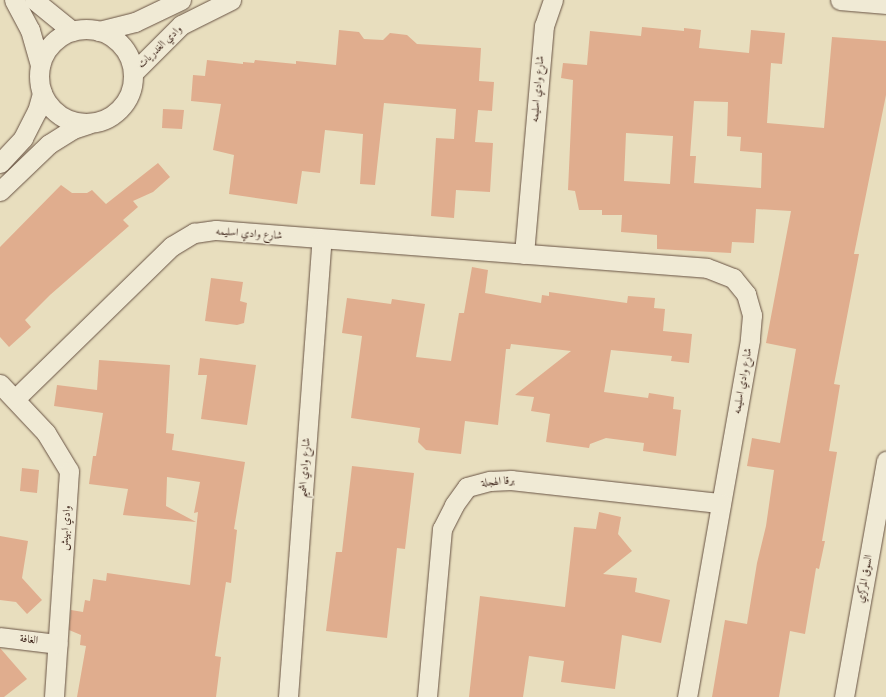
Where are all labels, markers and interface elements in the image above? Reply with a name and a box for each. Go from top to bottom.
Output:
street label: وادي الغدريات [135,23,185,71]
street label: شارع وادي اسليمه [529,55,547,123]
street label: شارع وادي اسليمه [215,225,283,243]
street label: شارع وادي اسليمه [731,347,755,415]
street label: شارع وادي اشميم [296,437,314,499]
street label: برقا الهجلة [481,474,515,490]
street label: وادي ابهيش [58,505,74,551]
street label: السوق المركزي [854,554,876,604]
street label: الغافة [19,632,39,648]

